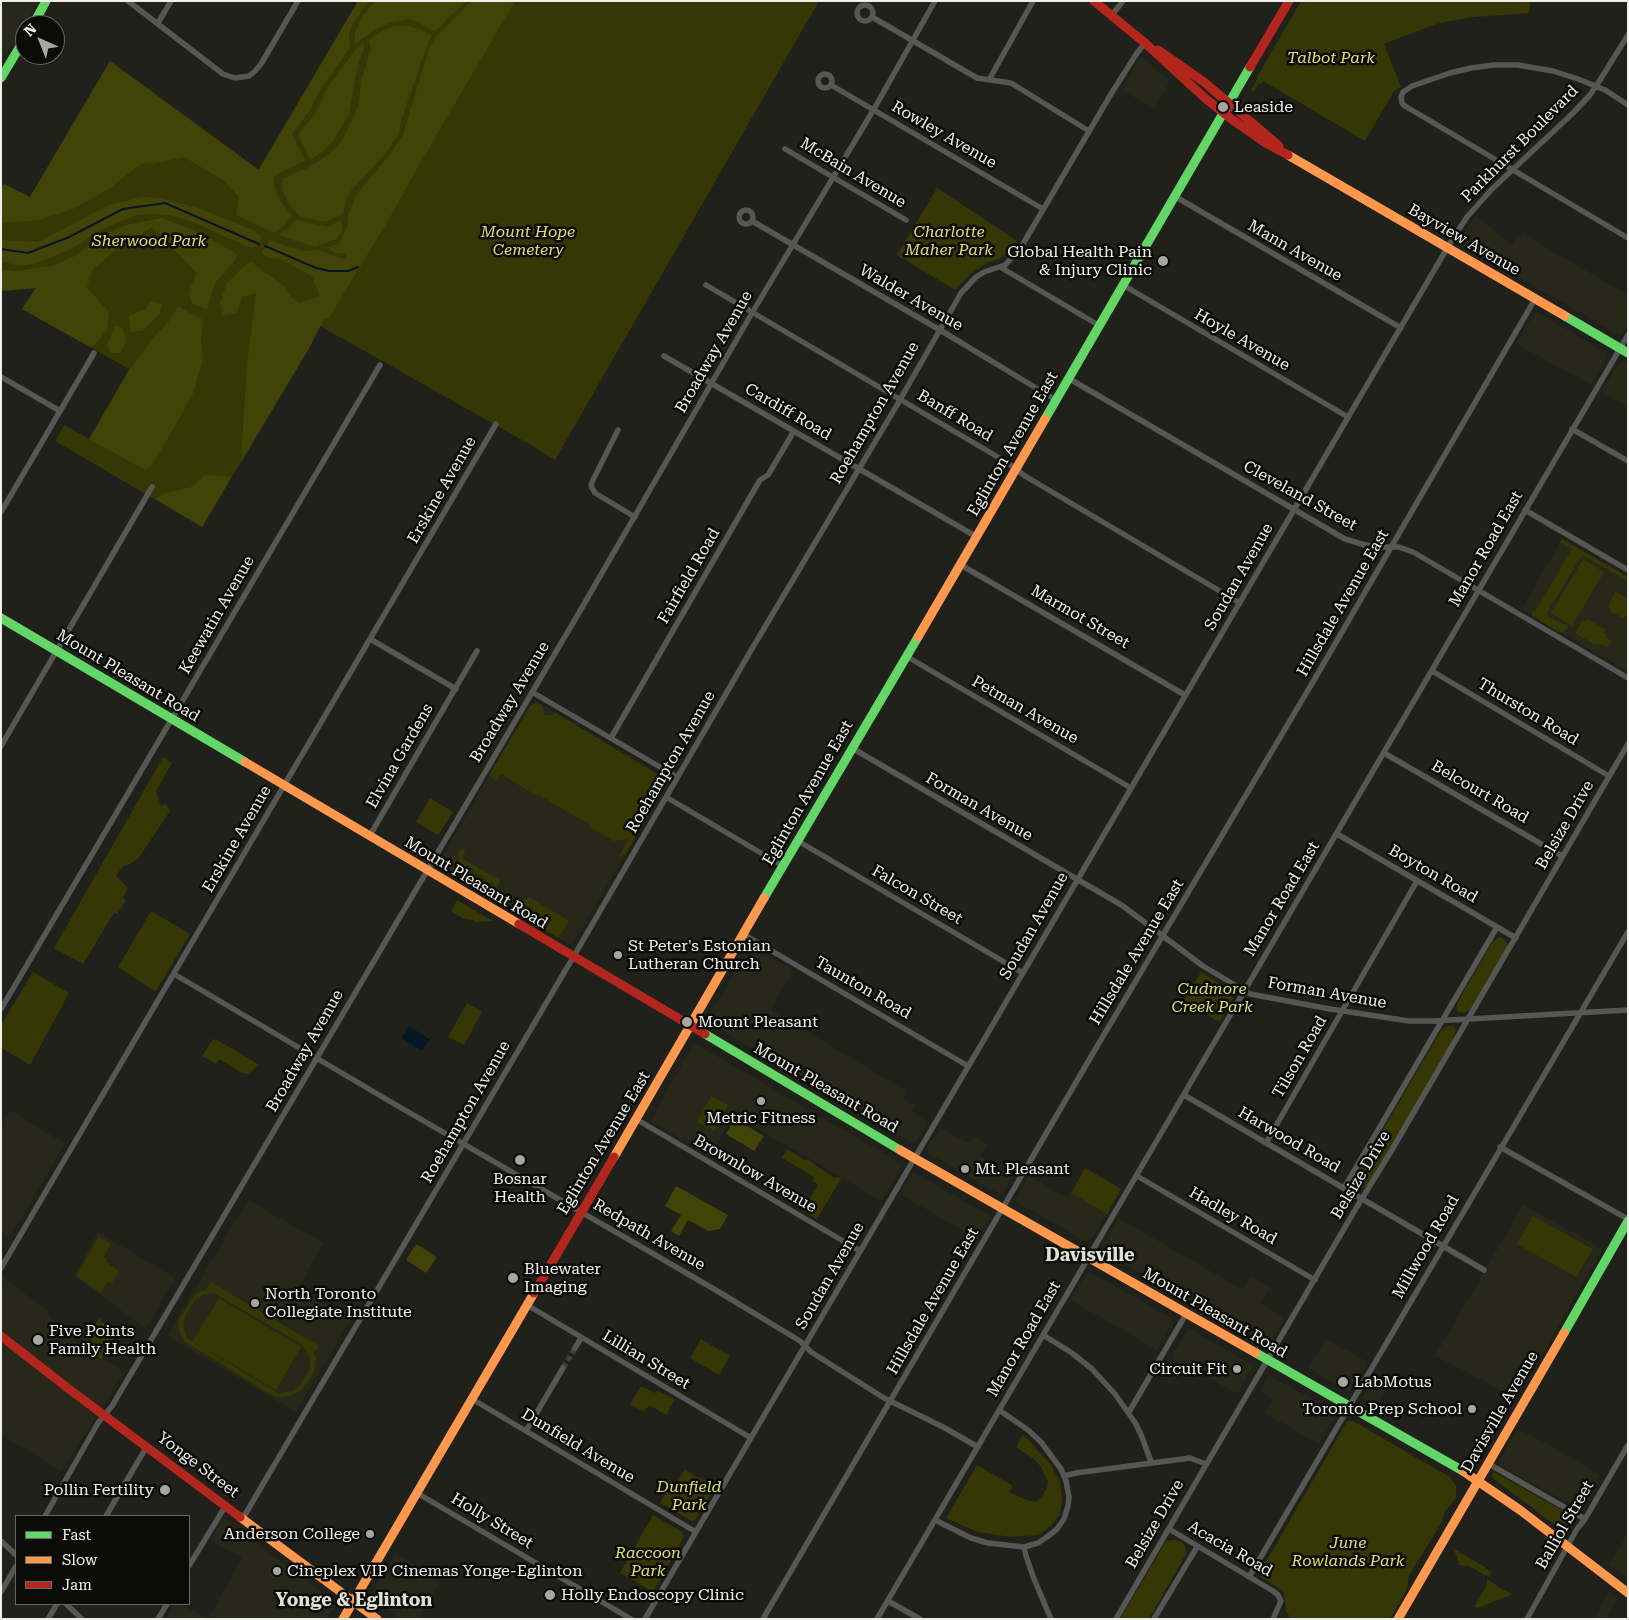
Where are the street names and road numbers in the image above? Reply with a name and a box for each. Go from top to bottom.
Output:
street label: Parkhurst Boulevard [1457,81,1583,207]
street label: Rowley Avenue [888,97,1000,173]
street label: McBain Avenue [797,134,909,212]
street label: Bayview Avenue [1404,200,1524,280]
street label: Mann Avenue [1244,216,1346,286]
street label: Walder Avenue [856,261,966,335]
street label: Broadway Avenue [671,288,757,416]
street label: Hoyle Avenue [1191,305,1293,375]
street label: Roehampton Avenue [826,339,924,487]
street label: Eglinton Avenue East [964,368,1062,520]
street label: Cardiff Road [741,379,835,445]
street label: Banff Road [914,386,996,446]
street label: Erskine Avenue [404,433,480,547]
street label: Cleveland Street [1240,457,1360,535]
street label: Manor Road East [1445,488,1527,610]
street label: Soudan Avenue [1201,520,1277,634]
street label: Fairfield Road [654,525,724,627]
street label: Hillsdale Avenue East [1293,526,1393,680]
street label: Keewatin Avenue [175,553,259,677]
street label: Marmot Street [1027,581,1133,653]
street label: Mount Pleasant Road [53,626,203,726]
street label: Broadway Avenue [466,638,554,766]
street label: Petman Avenue [968,672,1082,748]
street label: Thurston Road [1474,674,1582,750]
street label: Roehampton Avenue [622,688,720,836]
street label: Elvina Gardens [362,700,438,812]
street label: Eglinton Avenue East [759,717,857,869]
street label: Belcourt Road [1428,756,1532,828]
street label: Forman Avenue [922,769,1036,845]
street label: Belsize Drive [1532,777,1598,873]
street label: Erskine Avenue [199,782,275,896]
street label: Mount Pleasant Road [401,833,551,933]
street label: Manor Road East [1240,838,1324,960]
street label: Boyton Road [1385,841,1481,907]
street label: Falcon Street [868,861,966,929]
street label: Soudan Avenue [996,869,1072,983]
street label: Hillsdale Avenue East [1086,876,1188,1028]
street label: Taunton Road [811,953,915,1023]
street label: Forman Avenue [1266,973,1388,1013]
street label: Broadway Avenue [262,987,348,1115]
street label: Tilson Road [1269,1012,1331,1102]
street label: Roehampton Avenue [417,1038,515,1186]
street label: Mount Pleasant Road [750,1039,902,1137]
street label: Eglinton Avenue East [554,1068,654,1218]
street label: Harwood Road [1234,1103,1344,1177]
street label: Belsize Drive [1327,1128,1395,1222]
street label: Brownlow Avenue [690,1131,820,1217]
street label: Hadley Road [1186,1183,1280,1249]
street label: Millwood Road [1389,1192,1463,1302]
street label: Redpath Avenue [589,1195,709,1275]
street label: Soudan Avenue [792,1219,868,1333]
street label: Hillsdale Avenue East [883,1224,983,1378]
street label: Mount Pleasant Road [1139,1264,1291,1362]
street label: Manor Road East [983,1278,1065,1400]
street label: Lillian Street [599,1326,693,1394]
street label: Davisville Avenue [1457,1348,1543,1476]
street label: Dunfield Avenue [518,1405,638,1487]
street label: Yonge Street [153,1428,243,1502]
street label: Belsize Drive [1122,1476,1188,1572]
street label: Balliol Street [1532,1477,1598,1573]
street label: Holly Street [448,1489,536,1553]
street label: Acacia Road [1184,1517,1276,1581]

